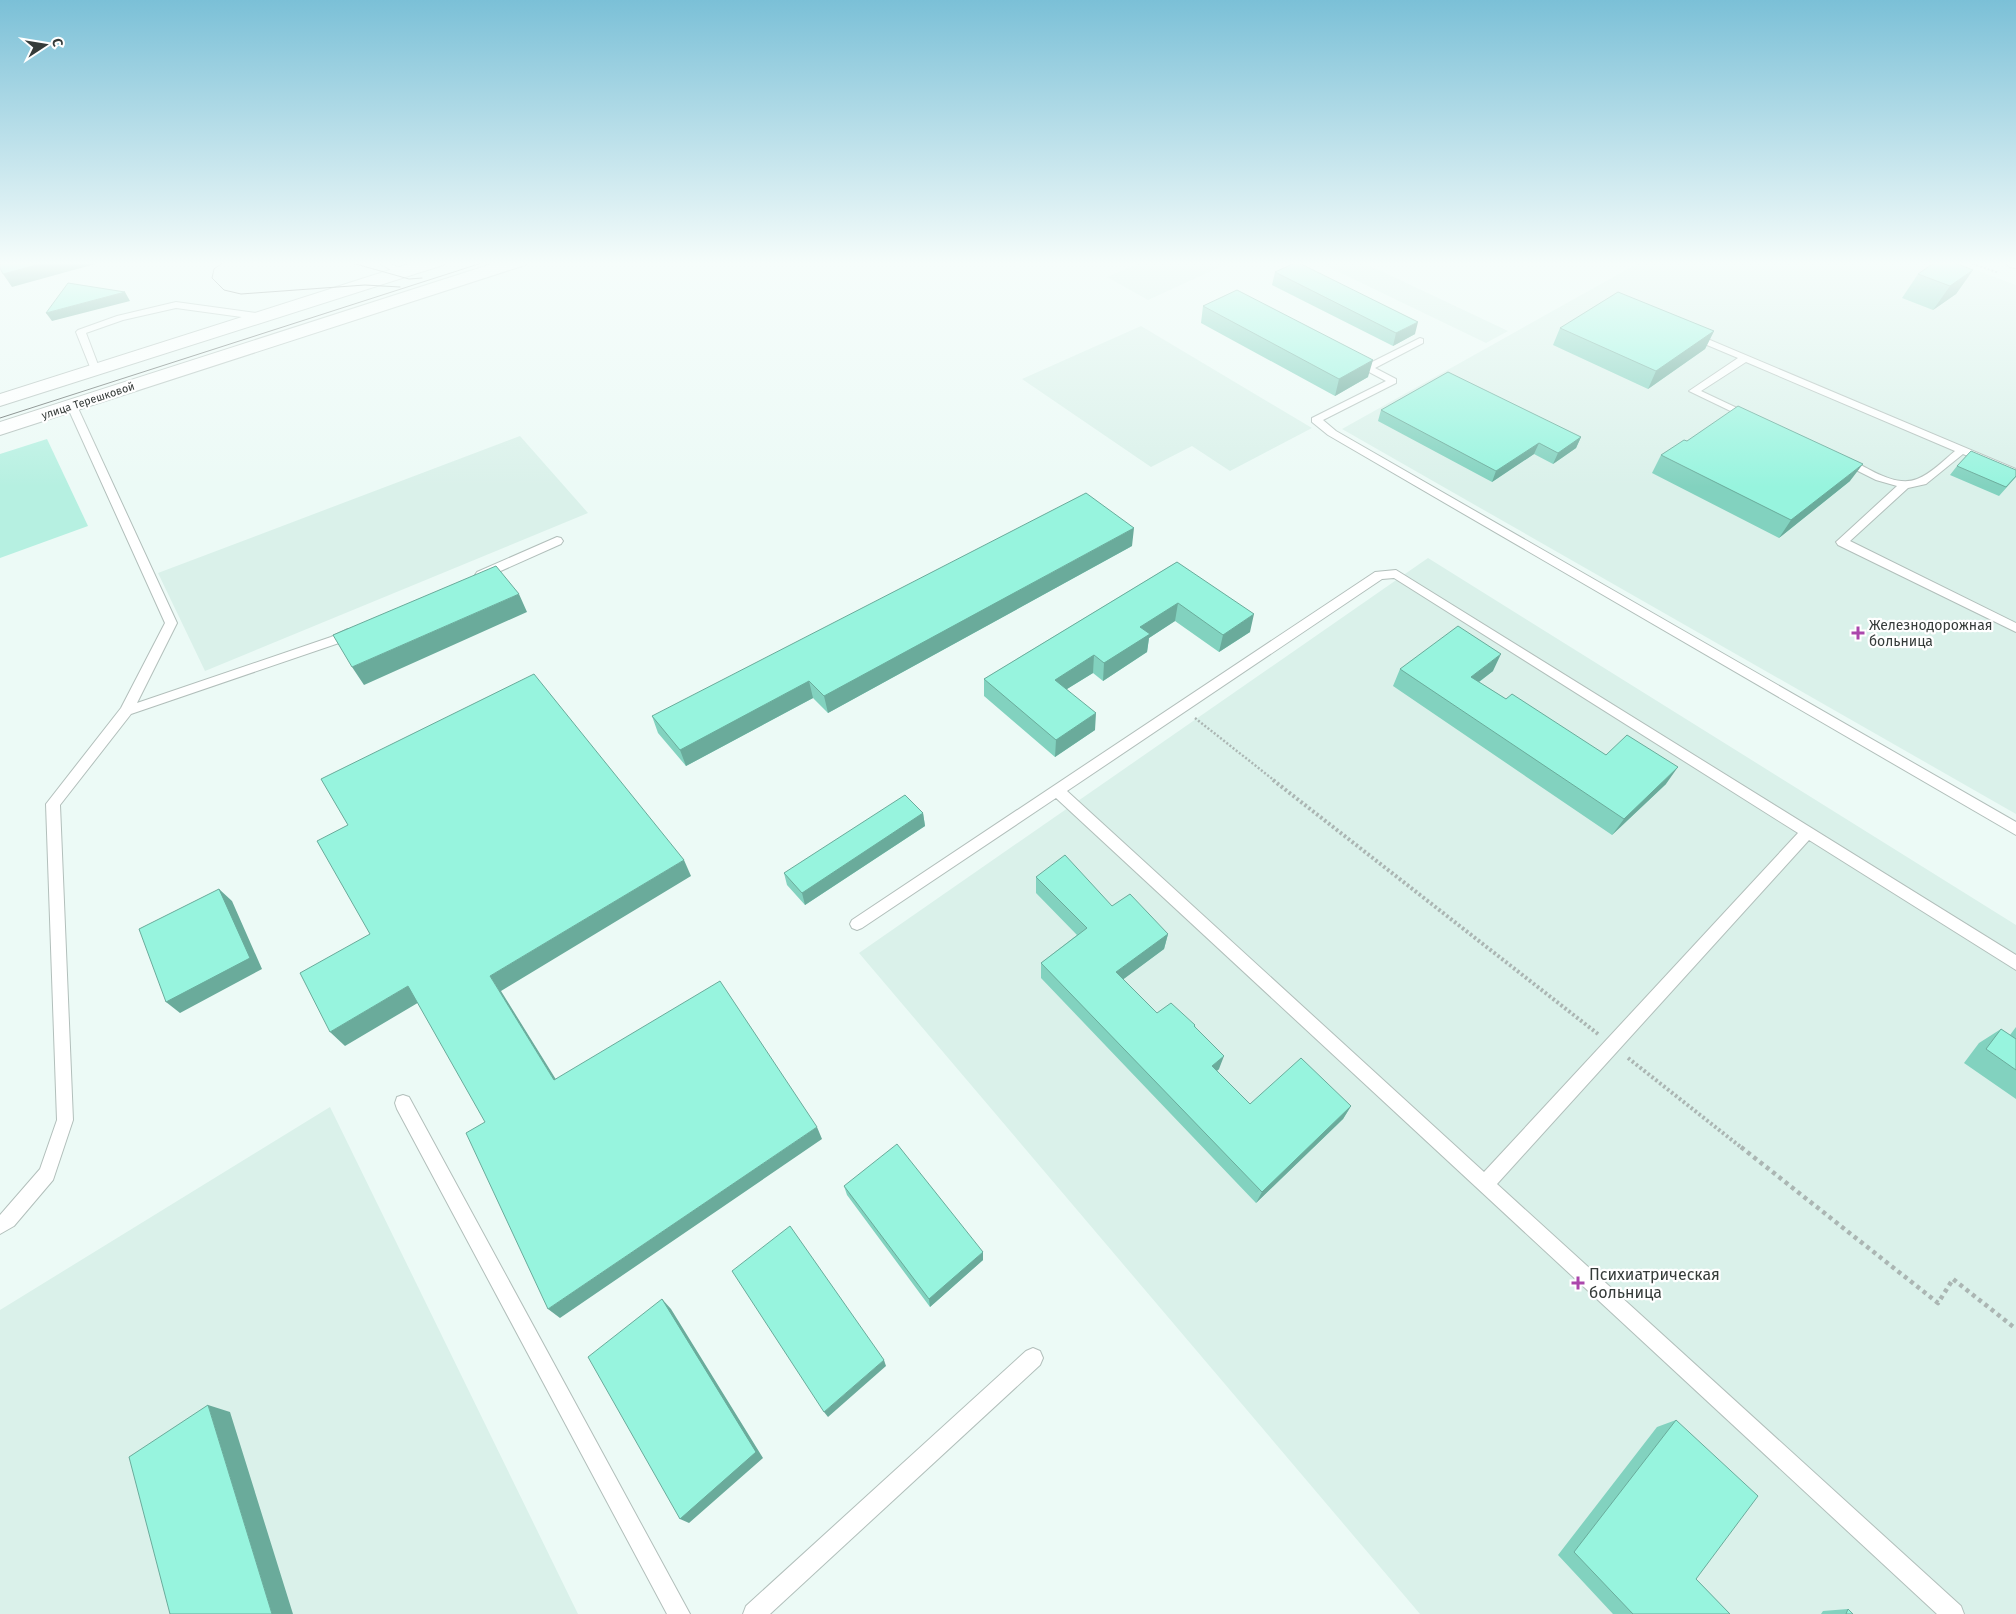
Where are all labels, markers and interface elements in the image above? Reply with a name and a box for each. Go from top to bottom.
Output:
north arrow [20,20,70,70]
text: С [48,37,66,48]
street label: улица Терешковой [40,380,136,422]
place label: Железнодорожная больница [1869,617,1993,650]
marker: Железнодорожная больница [1851,626,1865,640]
place label: Психиатрическая больница [1589,1265,1720,1302]
marker: Психиатрическая больница [1571,1276,1585,1290]

